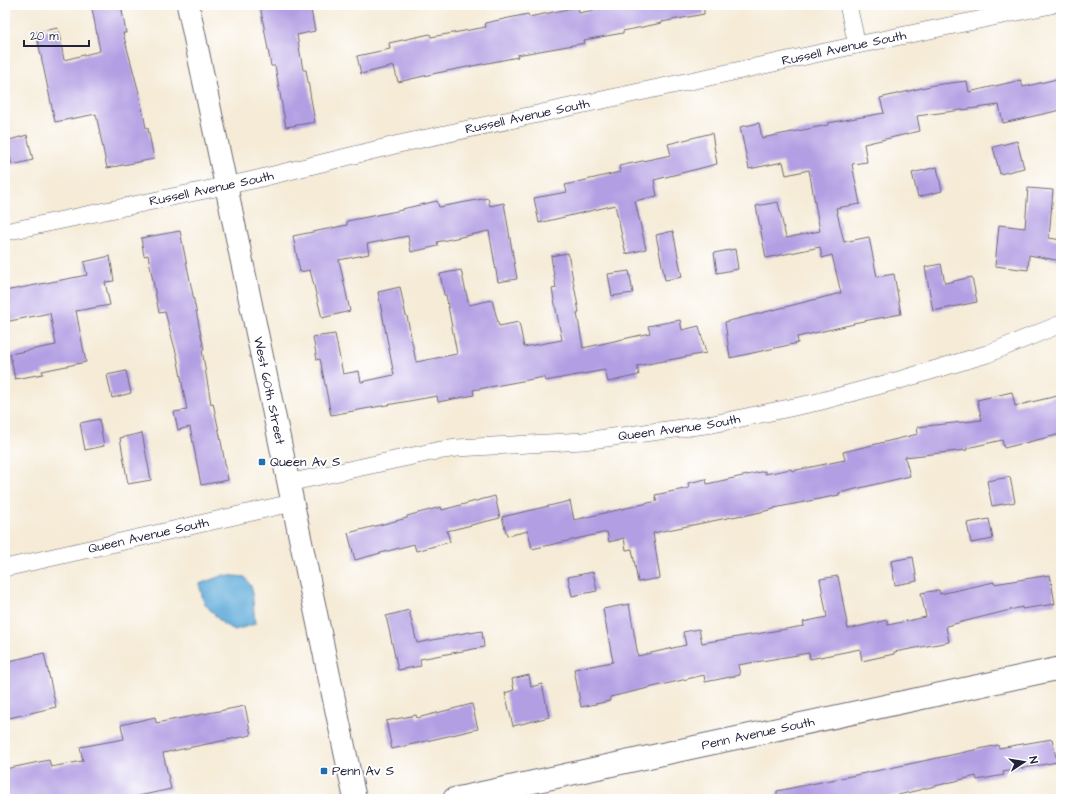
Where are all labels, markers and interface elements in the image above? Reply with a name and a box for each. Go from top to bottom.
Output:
scale bar [24,22,89,48]
street label: Russell Avenue South [780,26,908,70]
text: 20 m [30,28,59,45]
street label: Russell Avenue South [463,94,592,138]
street label: Russell Avenue South [148,166,276,211]
street label: West 60th Street [249,335,289,447]
street label: Queen Avenue South [617,409,742,445]
place label: Queen Av S [270,453,340,471]
marker: Queen Av S [257,457,267,467]
street label: Queen Avenue South [86,513,211,558]
street label: Penn Avenue South [700,712,817,754]
north arrow [1004,742,1044,782]
text: N [1025,755,1041,765]
place label: Penn Av S [332,762,394,780]
marker: Penn Av S [319,766,329,776]

